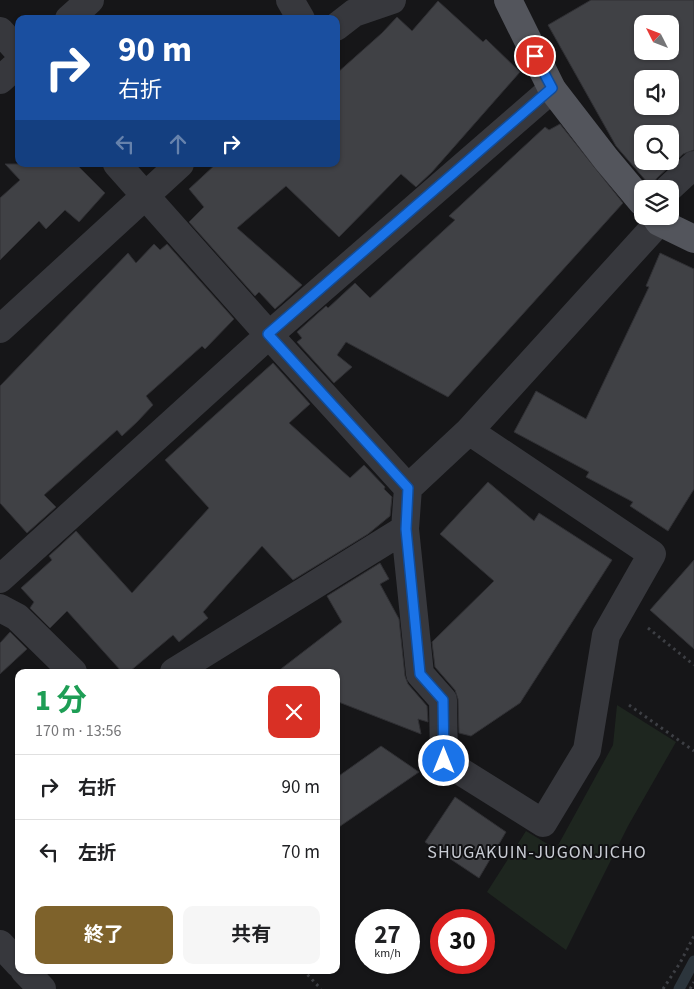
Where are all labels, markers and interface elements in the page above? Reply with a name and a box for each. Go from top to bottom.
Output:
north arrow [634,15,679,60]
map controls [634,15,679,225]
text: 90 m [118,25,192,75]
icon: right [35,35,100,100]
pin [514,35,556,77]
icon: arrive [521,42,549,70]
button: sound [634,70,679,115]
text: 右折 [118,74,162,106]
button: search [634,125,679,170]
icon: left [111,130,139,158]
icon: ahead [164,130,192,158]
icon: right [217,130,245,158]
button: layers [634,180,679,225]
text: 1 分 [35,679,87,722]
button: close [268,686,320,738]
text: 170 m · 13:56 [35,720,122,742]
position arrow [417,734,469,786]
icon: right [35,773,63,801]
text: 90 m [282,774,320,801]
text: 右折 [78,775,116,802]
icon: left [35,838,63,866]
text: 70 m [282,839,320,866]
text: 左折 [78,840,116,867]
district label: SHUGAKUIN-JUGONJICHO [427,840,647,865]
button: 終了 [35,906,173,964]
button: 共有 [183,906,320,964]
speed limit sign: 30 [430,909,495,974]
text: 27 [374,917,401,953]
text: km/h [374,945,401,962]

